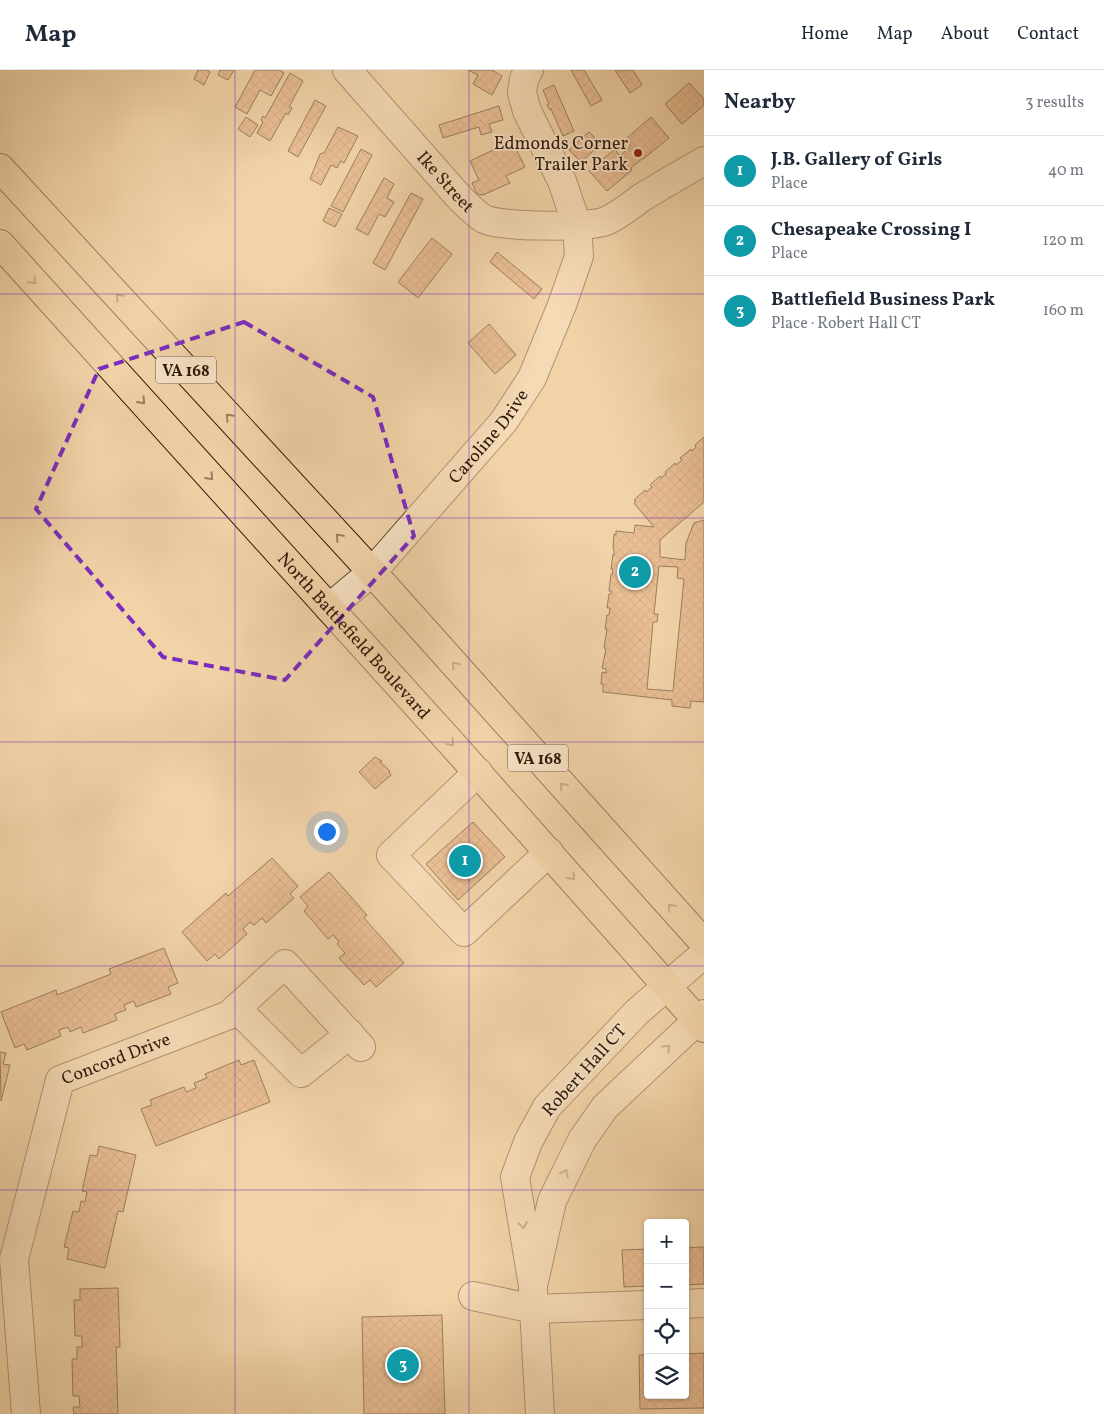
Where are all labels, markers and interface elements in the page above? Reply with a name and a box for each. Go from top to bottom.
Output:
text: Map [25,18,76,52]
text: Home [801,22,849,47]
text: Map [877,22,913,47]
text: About [941,22,989,47]
text: Contact [1017,22,1079,47]
text: Nearby [724,88,795,117]
text: 3 results [1025,92,1084,114]
place label: Edmonds Corner Trailer Park [494,132,628,178]
street label: Ike Street [410,146,479,219]
marker: Edmonds Corner Trailer Park [632,147,644,159]
text: J.B. Gallery of Girls [771,147,942,173]
text: 1 [737,160,743,182]
text: 40 m [1048,160,1084,182]
text: Place [771,173,808,195]
text: Chesapeake Crossing I [771,217,971,243]
text: 2 [736,230,744,252]
text: 120 m [1042,230,1084,252]
text: Place [771,243,808,265]
one-way arrow [27,275,36,284]
text: Battlefield Business Park [771,287,995,313]
one-way arrow [116,294,125,303]
text: 3 [736,300,744,322]
text: 160 m [1043,300,1084,322]
text: Place · Robert Hall CT [771,313,921,335]
road number: VA 168 [156,356,216,384]
street label: Caroline Drive [444,385,535,490]
one-way arrow [136,396,145,405]
one-way arrow [226,413,235,422]
one-way arrow [205,471,214,480]
one-way arrow [336,533,345,542]
street label: North Battlefield Boulevard [271,548,435,726]
pin: 2 [619,553,651,591]
one-way arrow [451,661,460,670]
one-way arrow [446,738,455,747]
road number: VA 168 [508,744,568,771]
one-way arrow [560,782,569,791]
your location [314,819,340,845]
pin: 1 [449,842,481,880]
one-way arrow [566,872,575,881]
one-way arrow [668,903,677,912]
street label: Robert Hall CT [537,1019,634,1123]
street label: Concord Drive [58,1028,174,1092]
one-way arrow [661,1045,670,1054]
one-way arrow [559,1169,570,1178]
map controls [644,1219,689,1399]
button: + [644,1219,689,1264]
one-way arrow [518,1221,528,1230]
button: − [644,1264,689,1309]
button: locate [644,1309,689,1354]
pin: 3 [387,1346,419,1384]
button: layers [644,1354,689,1399]

